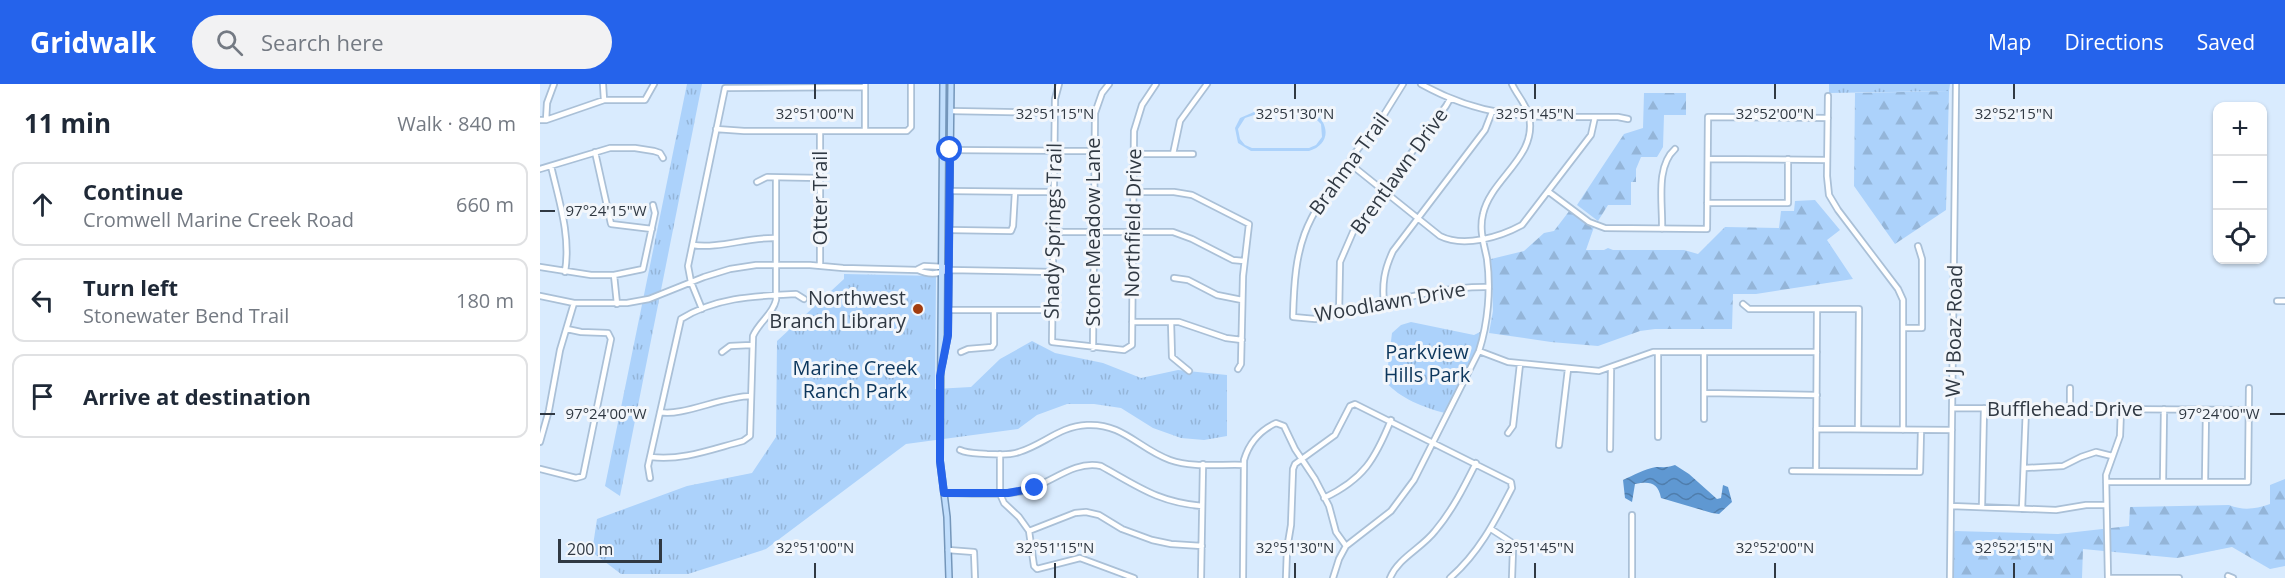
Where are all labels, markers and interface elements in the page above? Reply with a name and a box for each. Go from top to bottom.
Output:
search box [192,15,612,69]
text: Gridwalk [30,23,156,61]
icon: search [213,26,246,59]
text: Search here [261,27,384,57]
text: Map [1988,28,2031,56]
text: Directions [2064,28,2164,56]
text: Saved [2197,28,2255,56]
street label: Brentlawn Drive [1344,102,1454,239]
map controls [2213,102,2267,264]
button: + [2213,102,2267,156]
text: 32°51'00"N [776,103,854,123]
text: 32°51'15"N [1016,103,1094,123]
text: 32°51'30"N [1256,103,1334,123]
text: 32°51'45"N [1496,103,1574,123]
text: 32°52'00"N [1736,103,1814,123]
text: 32°52'15"N [1975,103,2053,123]
text: 11 min [24,105,111,141]
street label: Brahma Trail [1302,107,1395,220]
text: Walk · 840 m [397,110,516,137]
route start [936,136,962,162]
street label: Stone Meadow Lane [1079,137,1106,327]
street label: Shady Springs Trail [1037,143,1068,319]
street label: Northfield Drive [1118,148,1147,298]
street label: Otter Trail [806,151,833,245]
button: − [2213,156,2267,210]
text: Continue [83,176,183,206]
icon: ahead [26,188,59,221]
text: 660 m [456,191,514,218]
text: 97°24'15"W [566,200,647,220]
text: Cromwell Marine Creek Road [83,206,354,233]
button: locate [2213,210,2267,264]
street label: W J Boaz Road [1939,264,1968,398]
text: Turn left [83,272,178,302]
street label: Woodlawn Drive [1312,275,1468,328]
icon: left [26,284,59,317]
place label: Northwest Branch Library [769,284,907,334]
text: 180 m [456,287,514,314]
text: Stonewater Bend Trail [83,302,289,329]
marker: Northwest Branch Library [911,302,925,316]
park label: Parkview Hills Park [1384,338,1471,388]
park label: Marine Creek Ranch Park [793,354,918,404]
icon: arrive [26,380,59,413]
text: Arrive at destination [83,381,311,411]
street label: Bufflehead Drive [1987,395,2143,422]
text: 97°24'00"W [566,403,647,423]
text: 97°24'00"W [2179,403,2260,423]
route end [1021,474,1047,500]
scale bar [558,536,662,564]
text: 32°51'00"N [776,537,854,557]
text: 32°51'15"N [1016,537,1094,557]
text: 32°51'30"N [1256,537,1334,557]
text: 32°51'45"N [1496,537,1574,557]
text: 32°52'00"N [1736,537,1814,557]
text: 32°52'15"N [1975,537,2053,557]
text: 200 m [567,538,613,560]

